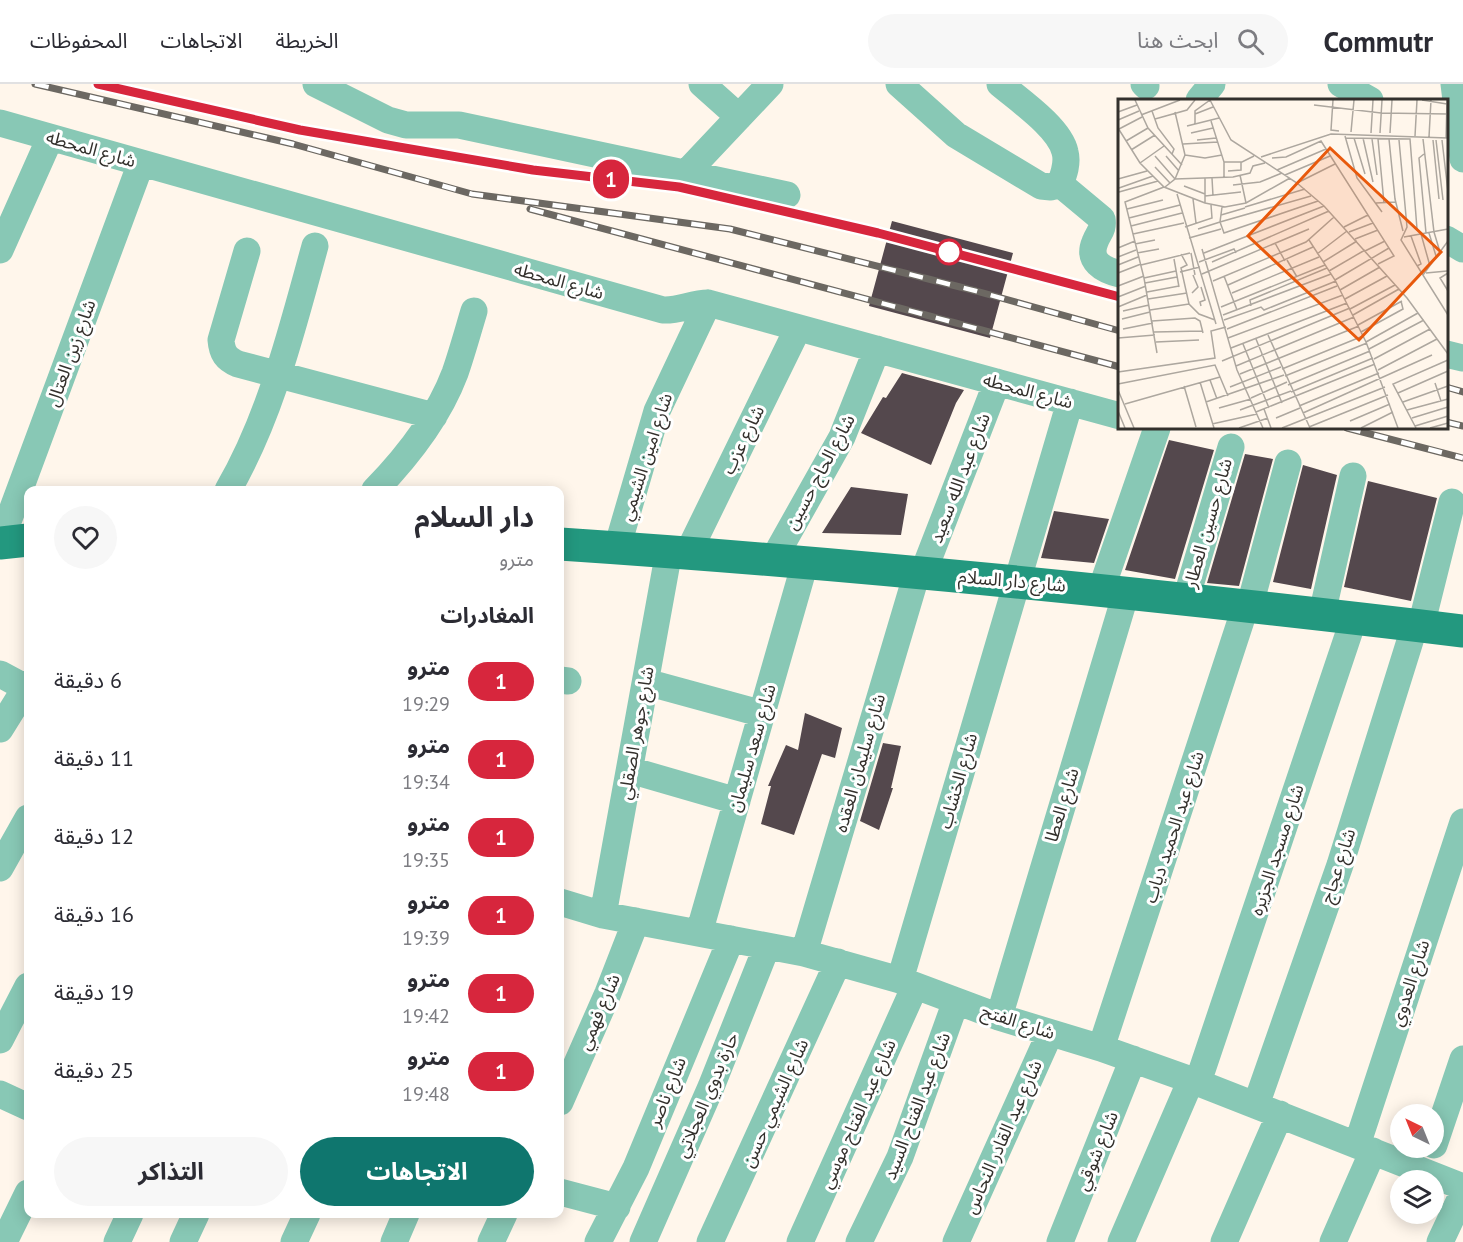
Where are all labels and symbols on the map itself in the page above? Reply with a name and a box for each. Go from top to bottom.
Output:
inset map [1118,99,1448,429]
street label: شارع المحطه [43,125,139,175]
line badge: 1 [592,160,630,199]
unlabelled marker [936,239,962,265]
street label: شارع المحطه [511,257,607,307]
street label: شارع زين العتال [41,296,103,410]
street label: شارع المحطه [980,367,1076,416]
street label: شارع امين الشيمي [614,390,680,525]
street label: شارع عزب [716,402,772,479]
street label: شارع الحاج حسين [779,410,862,535]
street label: شارع عبد الله سعيد [924,410,998,547]
street label: شارع حسين العطار [1178,456,1240,592]
street label: شارع دار السلام [957,564,1067,600]
street label: شارع جوهر الصقلي [612,665,661,802]
street label: شارع سعد سليمان [722,681,784,815]
street label: شارع سليمان العقده [829,691,893,836]
street label: شارع الخشاب [933,730,985,832]
street label: شارع عبد الحميد دياب [1138,748,1212,907]
street label: شارع العطا [1039,765,1087,846]
street label: شارع مسجد الجزيره [1244,781,1311,919]
street label: شارع عجاج [1315,826,1363,907]
street label: شارع العدوي [1385,937,1437,1030]
street label: شارع فهمي [572,970,628,1055]
street label: شارع الفتح [977,999,1058,1047]
street label: حارة بدوي العجلاتي [670,1029,745,1162]
street label: شارع عبد الفتاح السيد [878,1029,958,1184]
street label: شارع الشيمي حسن [736,1035,816,1172]
street label: شارع عبد الفتاح موسي [814,1036,904,1193]
street label: شارع ناصر [642,1053,694,1132]
street label: شارع عبد القادر النحاس [958,1056,1050,1219]
north arrow [1390,1104,1444,1158]
street label: شارع شوقي [1070,1108,1126,1195]

